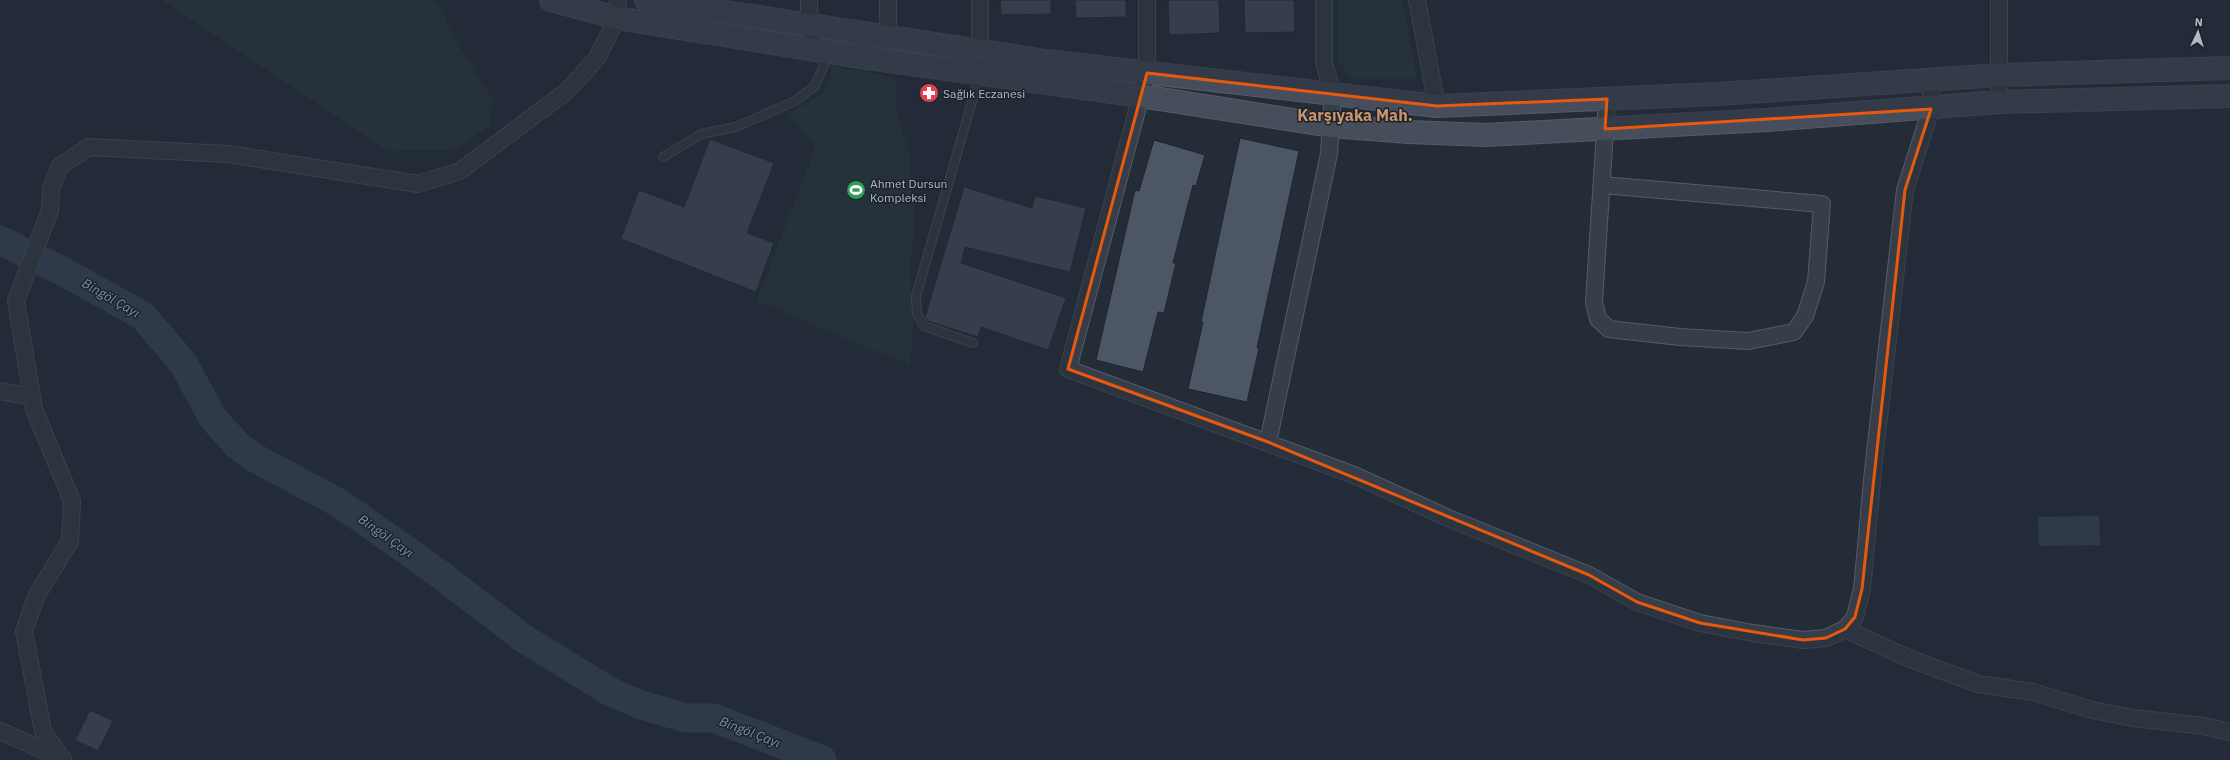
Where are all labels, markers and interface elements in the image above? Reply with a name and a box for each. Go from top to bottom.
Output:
north arrow [2178,12,2218,52]
text: N [2194,15,2203,29]
pharmacy icon: Sağlık Eczanesi [918,82,940,104]
place label: Sağlık Eczanesi [943,86,1025,101]
district label: Karşıyaka Mah. [1297,105,1413,125]
place label: Ahmet Dursun Kompleksi [870,176,947,205]
sports icon: Ahmet Dursun Kompleksi [845,179,867,201]
water label: Bingöl Çayı [79,275,143,321]
water label: Bingöl Çayı [355,511,417,561]
water label: Bingöl Çayı [717,713,783,751]

